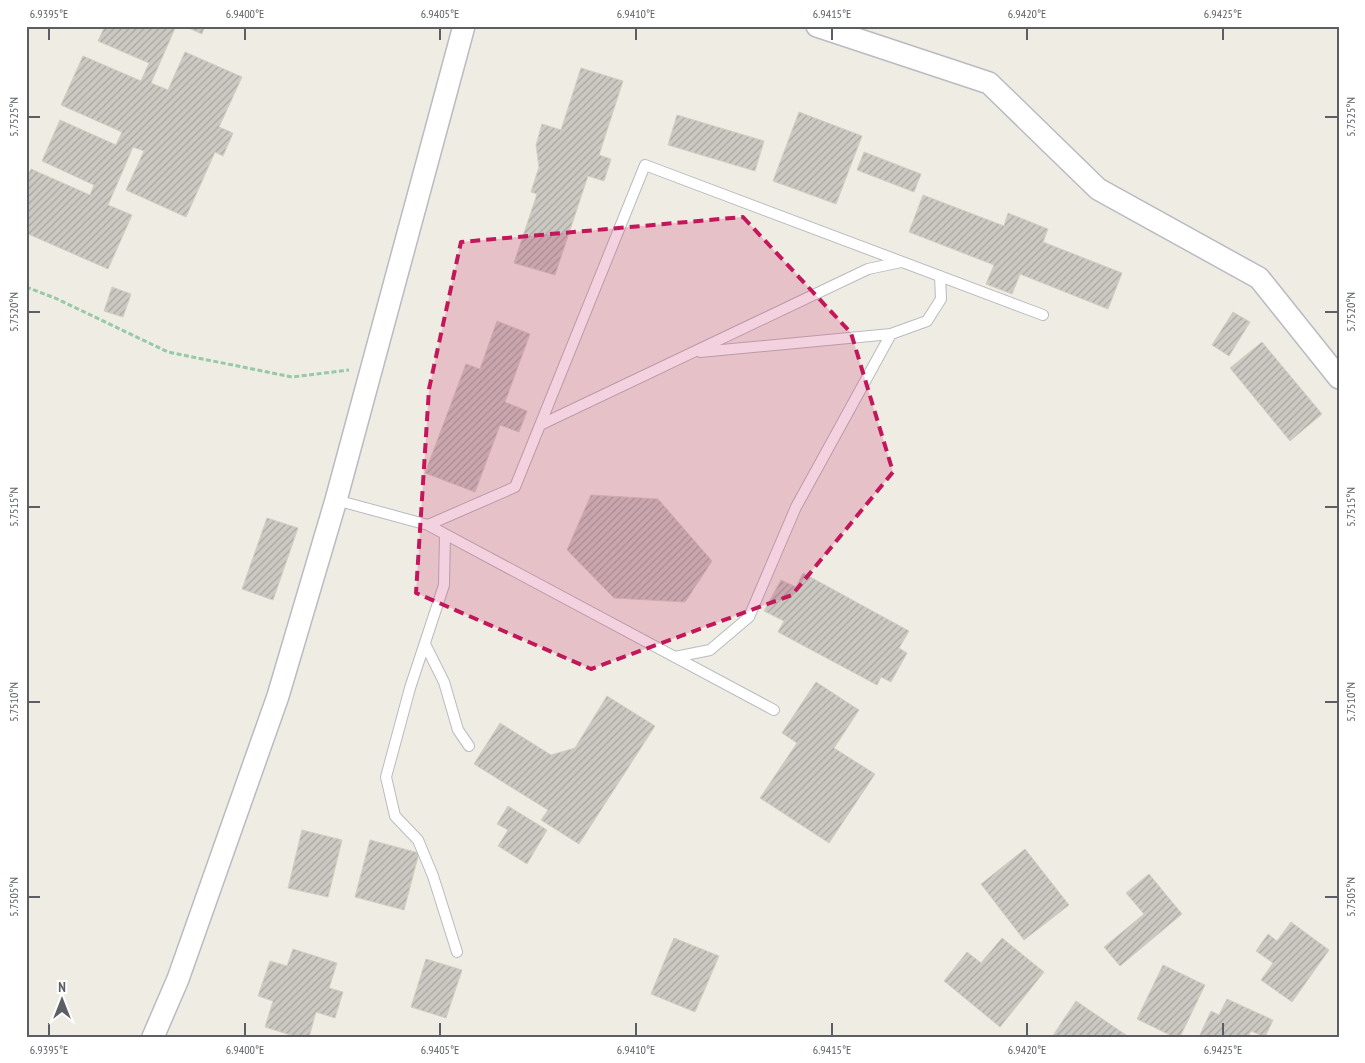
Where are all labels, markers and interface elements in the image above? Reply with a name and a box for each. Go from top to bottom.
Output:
text: 6.9395°E [30,6,68,21]
text: 6.9400°E [226,6,264,21]
text: 6.9405°E [421,6,459,21]
text: 6.9410°E [617,6,655,21]
text: 6.9415°E [813,6,851,21]
text: 6.9420°E [1008,6,1046,21]
text: 6.9425°E [1204,6,1242,21]
text: 5.7525°N [6,97,21,137]
text: 5.7525°N [1343,97,1358,137]
text: 5.7520°N [6,292,21,332]
text: 5.7520°N [1343,292,1358,332]
text: 5.7515°N [6,487,21,527]
text: 5.7515°N [1343,487,1358,527]
text: 5.7510°N [6,682,21,722]
text: 5.7510°N [1343,682,1358,722]
text: 5.7505°N [6,877,21,917]
text: 5.7505°N [1343,877,1358,917]
north arrow [38,976,88,1026]
text: N [58,978,66,996]
text: 6.9395°E [30,1042,68,1057]
text: 6.9400°E [226,1042,264,1057]
text: 6.9405°E [421,1042,459,1057]
text: 6.9410°E [617,1042,655,1057]
text: 6.9415°E [813,1042,851,1057]
text: 6.9420°E [1008,1042,1046,1057]
text: 6.9425°E [1204,1042,1242,1057]

